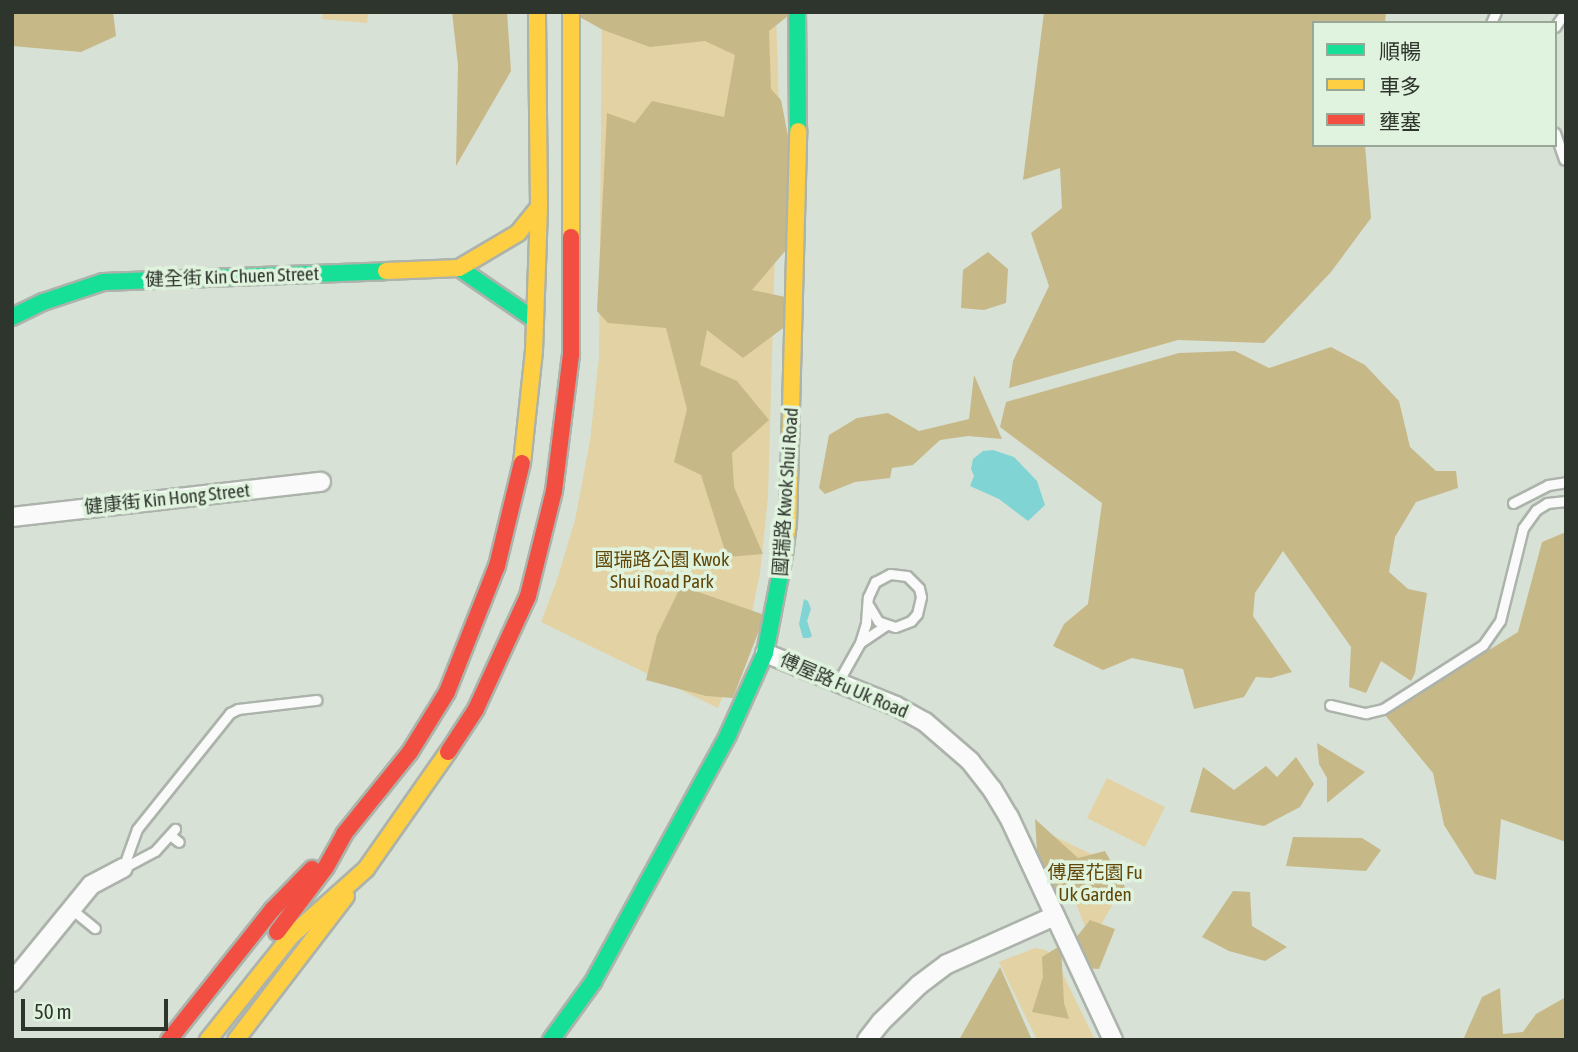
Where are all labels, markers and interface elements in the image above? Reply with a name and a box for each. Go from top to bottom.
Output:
legend [1312,21,1557,147]
text: 順暢 [1379,39,1421,63]
text: 車多 [1379,74,1421,98]
text: 壅塞 [1379,109,1421,133]
street label: 健全街 Kin Chuen Street [145,263,319,291]
street label: 國瑞路 Kwok Shui Road [769,407,803,577]
street label: 健康街 Kin Hong Street [83,479,251,519]
park label: 國瑞路公園 Kwok Shui Road Park [595,549,729,593]
street label: 傅屋路 Fu Uk Road [776,649,912,723]
park label: 傅屋花園 Fu Uk Garden [1047,862,1143,906]
scale bar [24,986,172,1030]
text: 50 m [34,999,72,1023]

